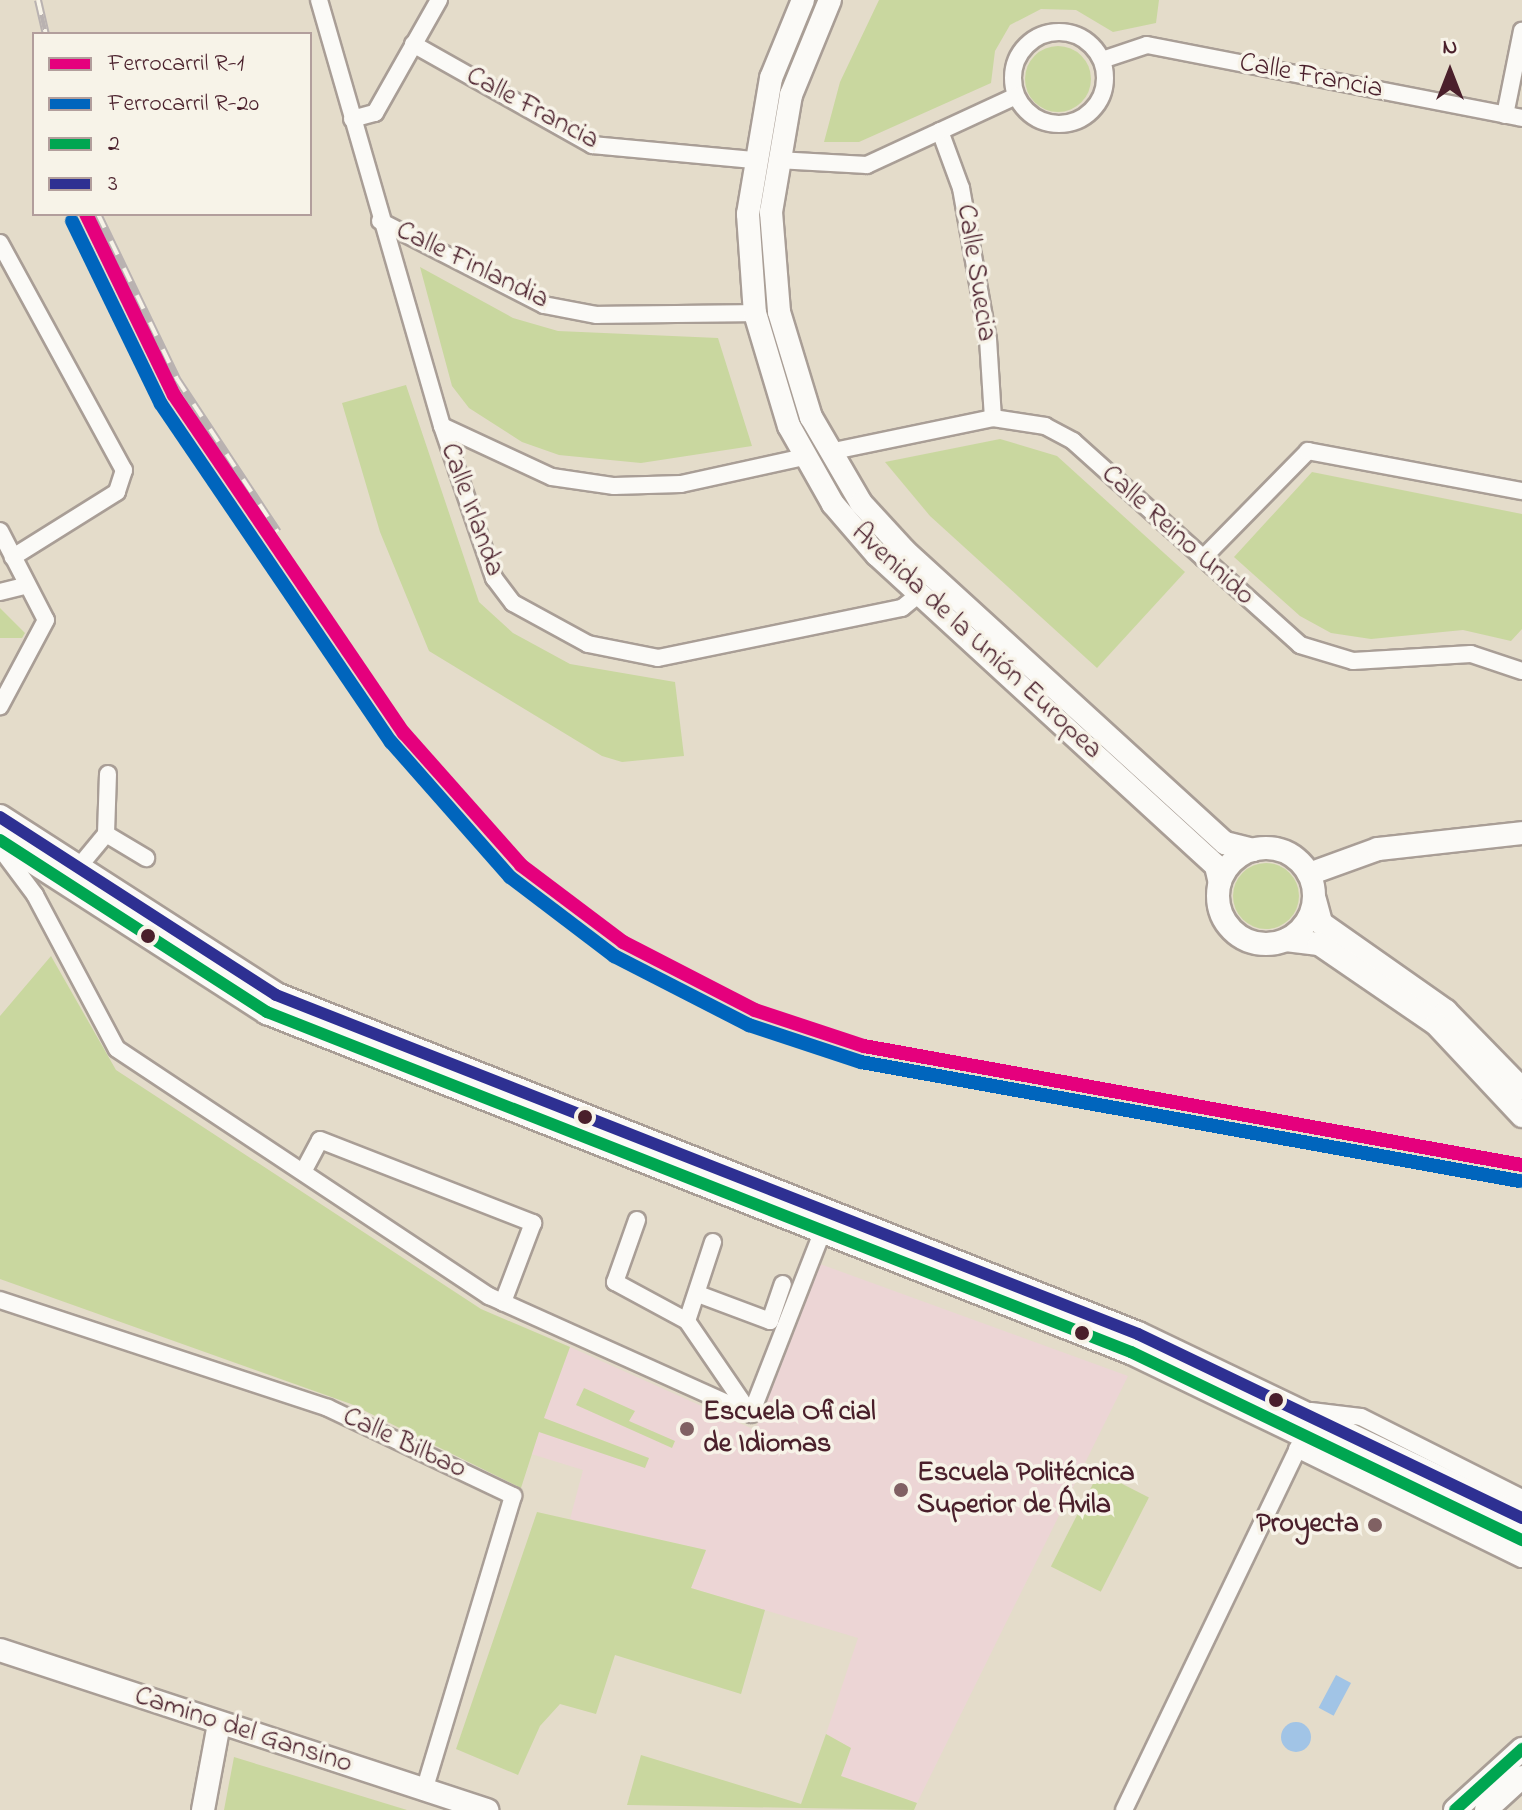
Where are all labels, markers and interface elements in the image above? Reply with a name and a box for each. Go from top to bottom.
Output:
legend [32,32,312,216]
north arrow [1410,32,1490,112]
text: N [1443,32,1457,64]
text: Ferrocarril R-1 [108,47,244,82]
street label: Calle Francia [1236,47,1386,107]
street label: Calle Francia [460,60,604,158]
text: Ferrocarril R-20 [108,87,259,122]
text: 2 [108,127,120,162]
text: 3 [108,167,118,202]
street label: Calle Suecia [948,202,1002,344]
street label: Calle Finlandia [390,215,554,317]
street label: Calle Irlanda [431,439,511,581]
street label: Calle Reino Unido [1093,458,1261,614]
street label: Avenida de la Unión Europea [843,517,1109,767]
unlabelled marker [140,928,156,944]
unlabelled marker [577,1109,593,1125]
unlabelled marker [1074,1325,1090,1341]
unlabelled marker [1268,1392,1284,1408]
place label: Escuela Oficial de Idiomas [703,1396,876,1462]
street label: Calle Bilbao [337,1401,471,1487]
marker: Escuela Oficial de Idiomas [678,1420,696,1438]
place label: Escuela Politécnica Superior de Ávila [917,1457,1135,1523]
marker: Escuela Politécnica Superior de Ávila [892,1481,910,1499]
place label: Proyecta [1256,1508,1359,1542]
marker: Proyecta [1366,1516,1384,1534]
street label: Camino del Gansino [130,1680,356,1782]

